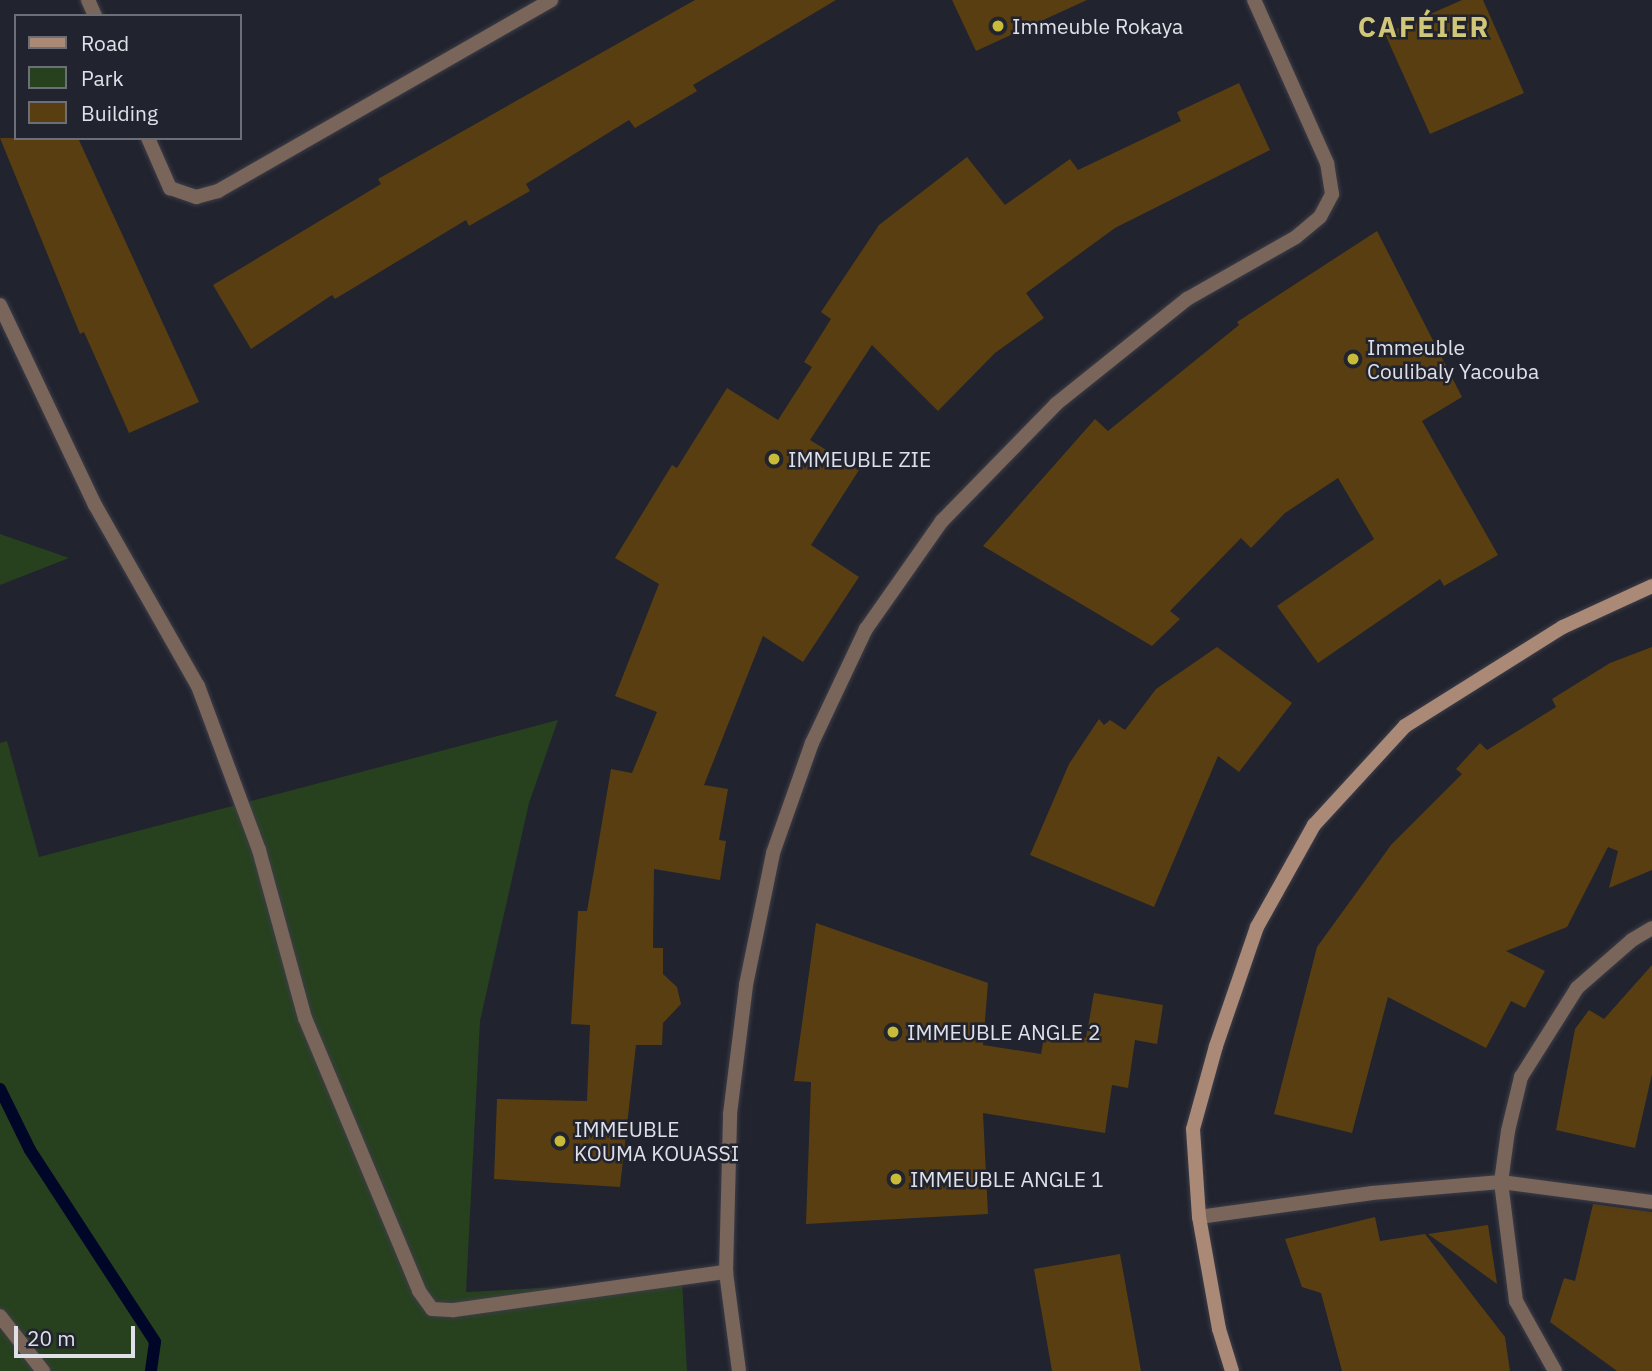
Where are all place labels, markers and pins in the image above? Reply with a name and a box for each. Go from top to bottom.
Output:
place label: Immeuble Rokaya [1012,13,1183,39]
marker: Immeuble Rokaya [990,18,1006,34]
place label: Immeuble Coulibaly Yacouba [1367,334,1539,384]
marker: Immeuble Coulibaly Yacouba [1345,351,1361,367]
place label: IMMEUBLE ZIE [788,446,931,472]
marker: IMMEUBLE ZIE [766,451,782,467]
place label: IMMEUBLE ANGLE 2 [907,1019,1101,1045]
marker: IMMEUBLE ANGLE 2 [885,1024,901,1040]
place label: IMMEUBLE KOUMA KOUASSI [574,1116,739,1166]
marker: IMMEUBLE KOUMA KOUASSI [552,1133,568,1149]
place label: IMMEUBLE ANGLE 1 [910,1166,1104,1192]
marker: IMMEUBLE ANGLE 1 [888,1171,904,1187]

